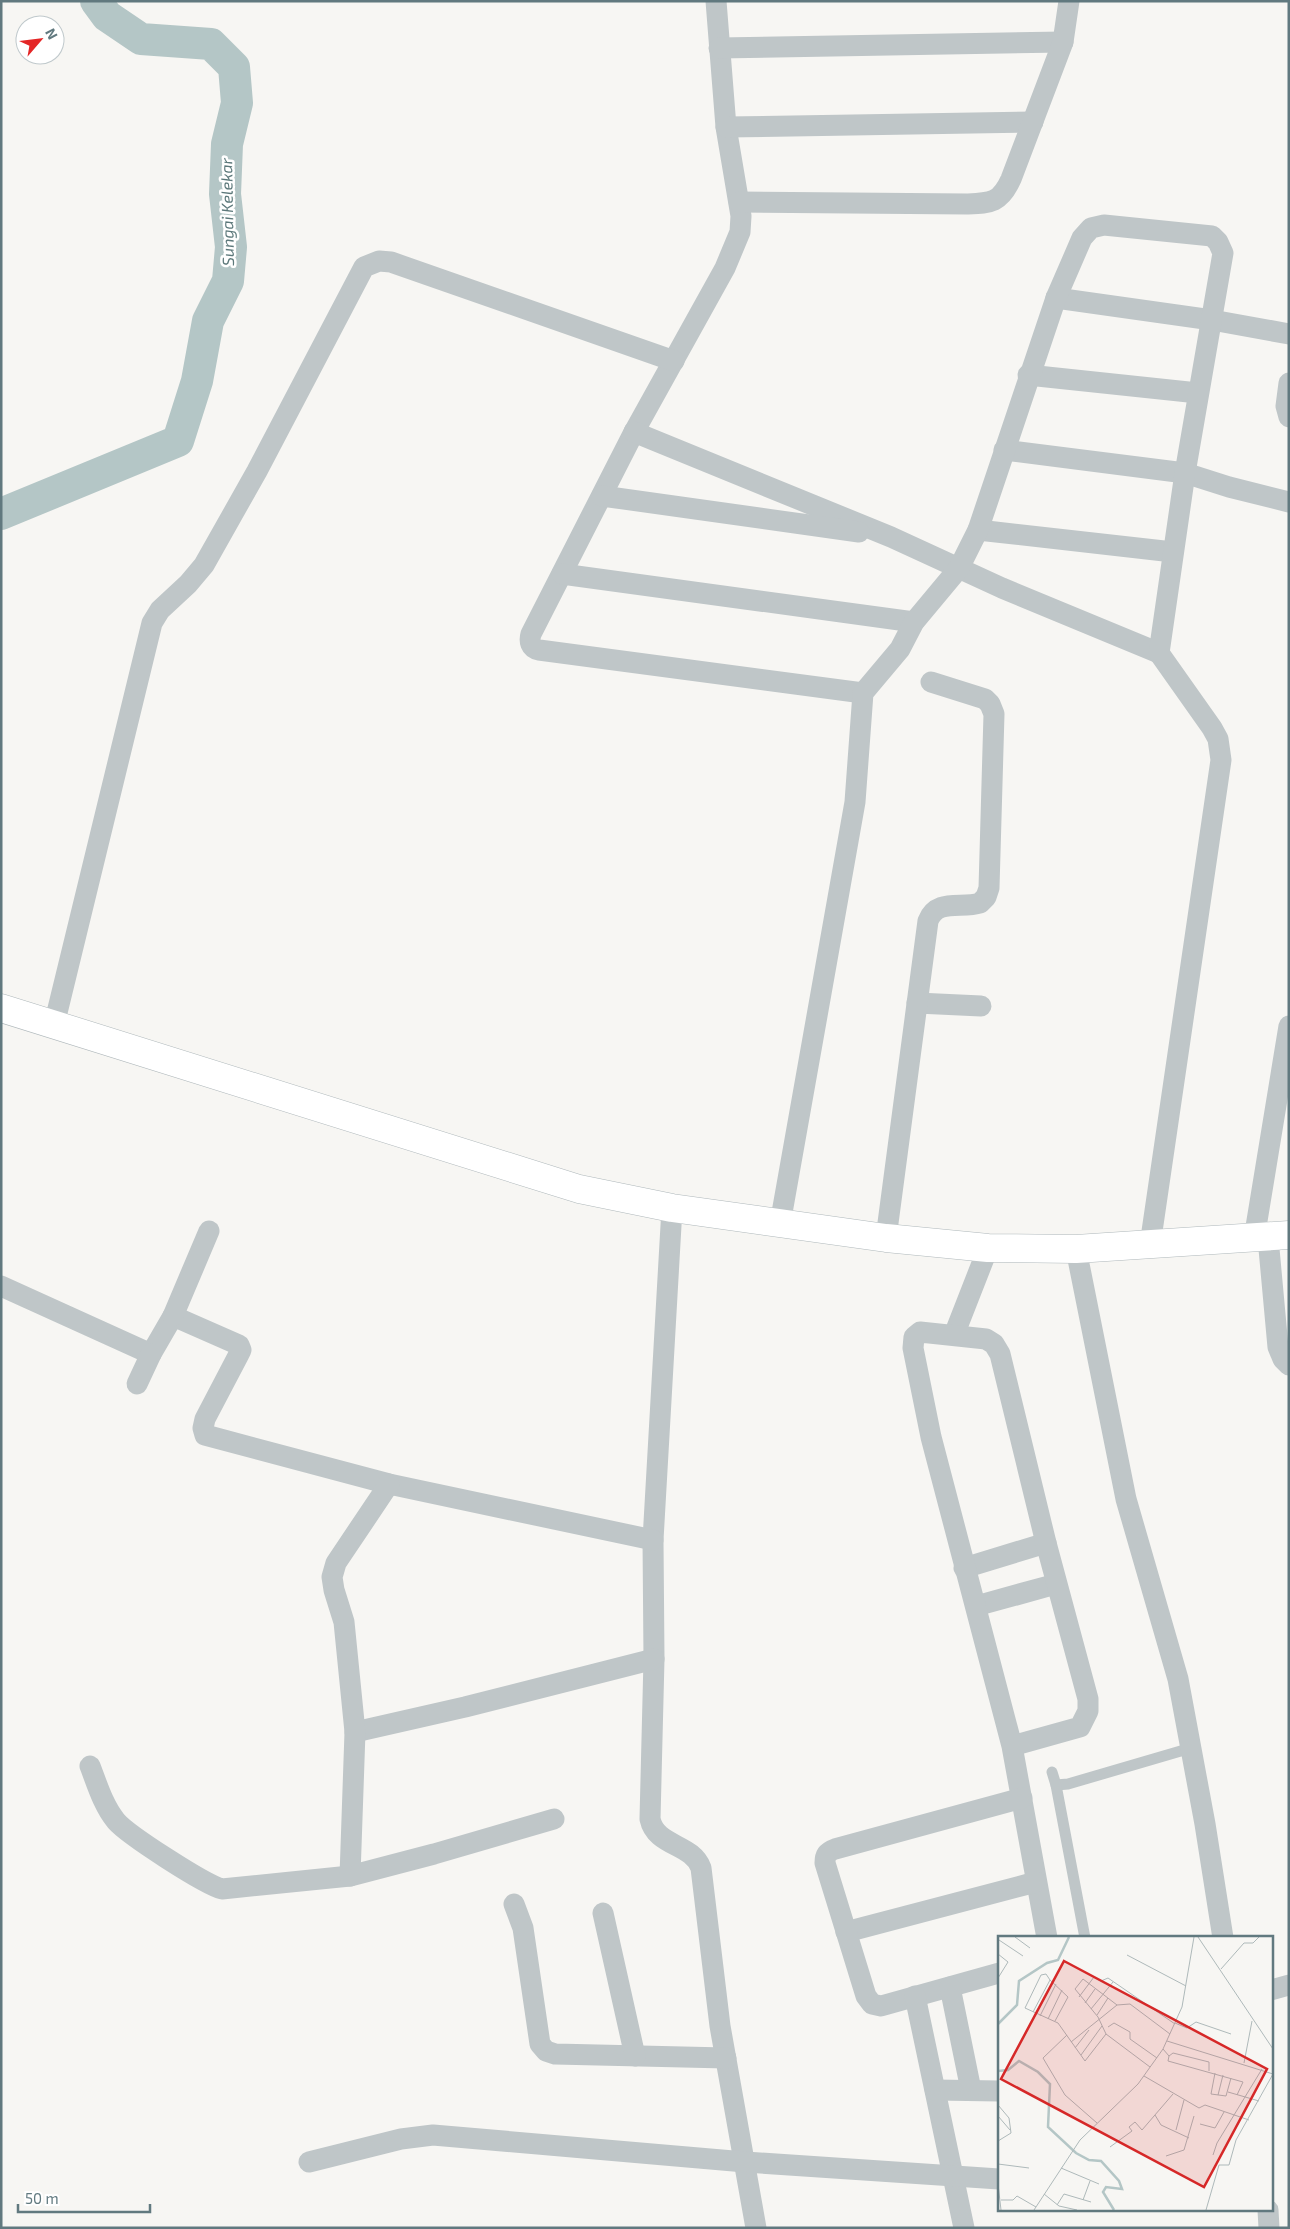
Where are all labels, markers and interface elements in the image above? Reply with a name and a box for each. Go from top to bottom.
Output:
north arrow [15,15,65,65]
text: N [42,25,62,42]
water label: Sungai Kelekar [216,157,237,266]
inset map [998,1936,1272,2212]
scale bar [18,2182,150,2214]
text: 50 m [25,2189,59,2207]

